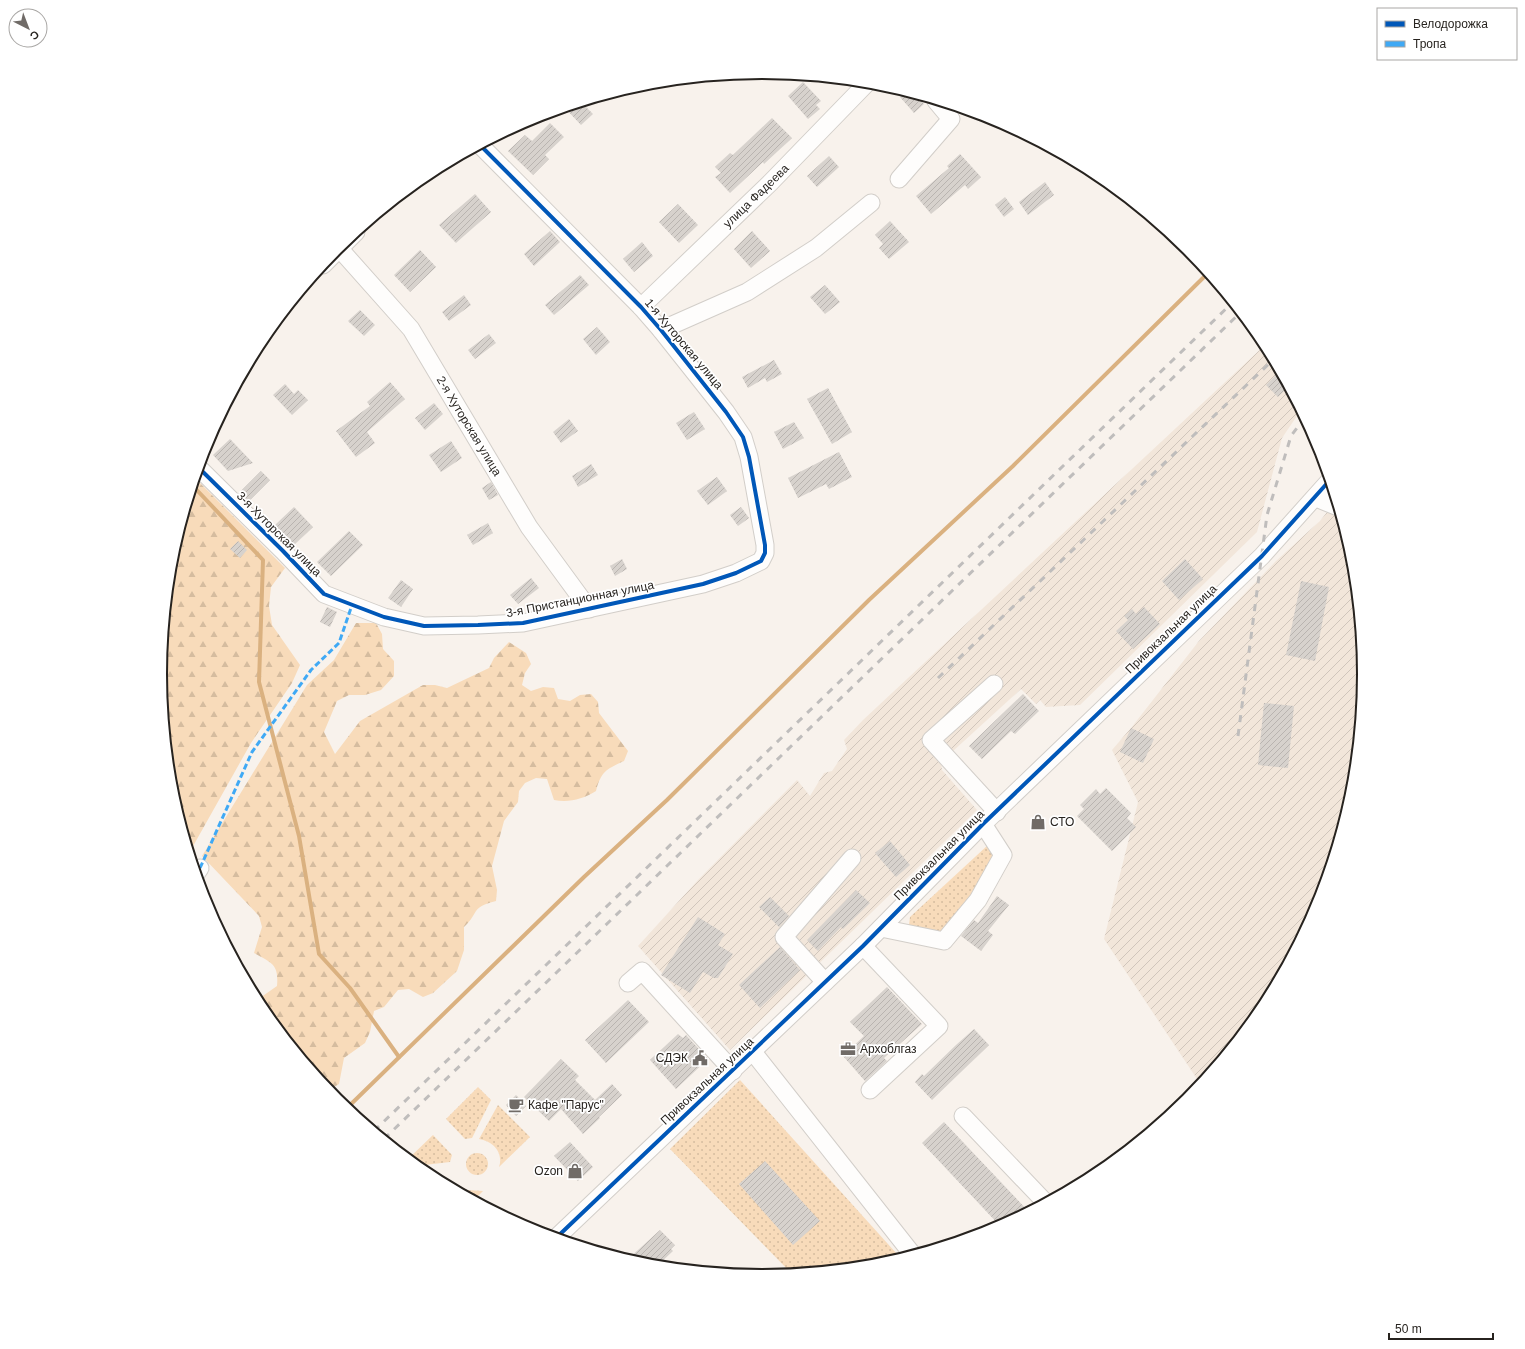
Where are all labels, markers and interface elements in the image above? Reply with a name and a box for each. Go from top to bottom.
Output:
north arrow [8,8,48,48]
legend [1377,8,1517,60]
text: Велодорожка [1413,17,1488,31]
text: С [28,28,42,43]
text: Тропа [1413,37,1447,51]
street label: улица Фадеева [720,161,792,231]
street label: 1-я Хуторская улица [642,296,726,392]
street label: 2-я Хуторская улица [434,374,505,479]
street label: 3-я Хуторская улица [234,489,324,579]
street label: 3-я Пристанционная улица [505,578,655,620]
street label: Привокзальная улица [1122,581,1220,676]
street label: Привокзальная улица [891,807,987,903]
shop icon: СТО [1029,813,1047,831]
place label: СТО [1050,815,1074,829]
street label: Привокзальная улица [658,1034,757,1128]
office icon: Архоблгаз [839,1040,857,1058]
place label: Архоблгаз [860,1042,917,1056]
public building icon: СДЭК [691,1049,709,1067]
place label: СДЭК [656,1051,688,1065]
cafe icon: Кафе "Парус" [507,1096,525,1114]
place label: Кафе "Парус" [528,1098,604,1112]
shop icon: Ozon [566,1162,584,1180]
place label: Ozon [534,1164,563,1178]
scale bar [1389,1315,1493,1341]
text: 50 m [1395,1322,1422,1336]

